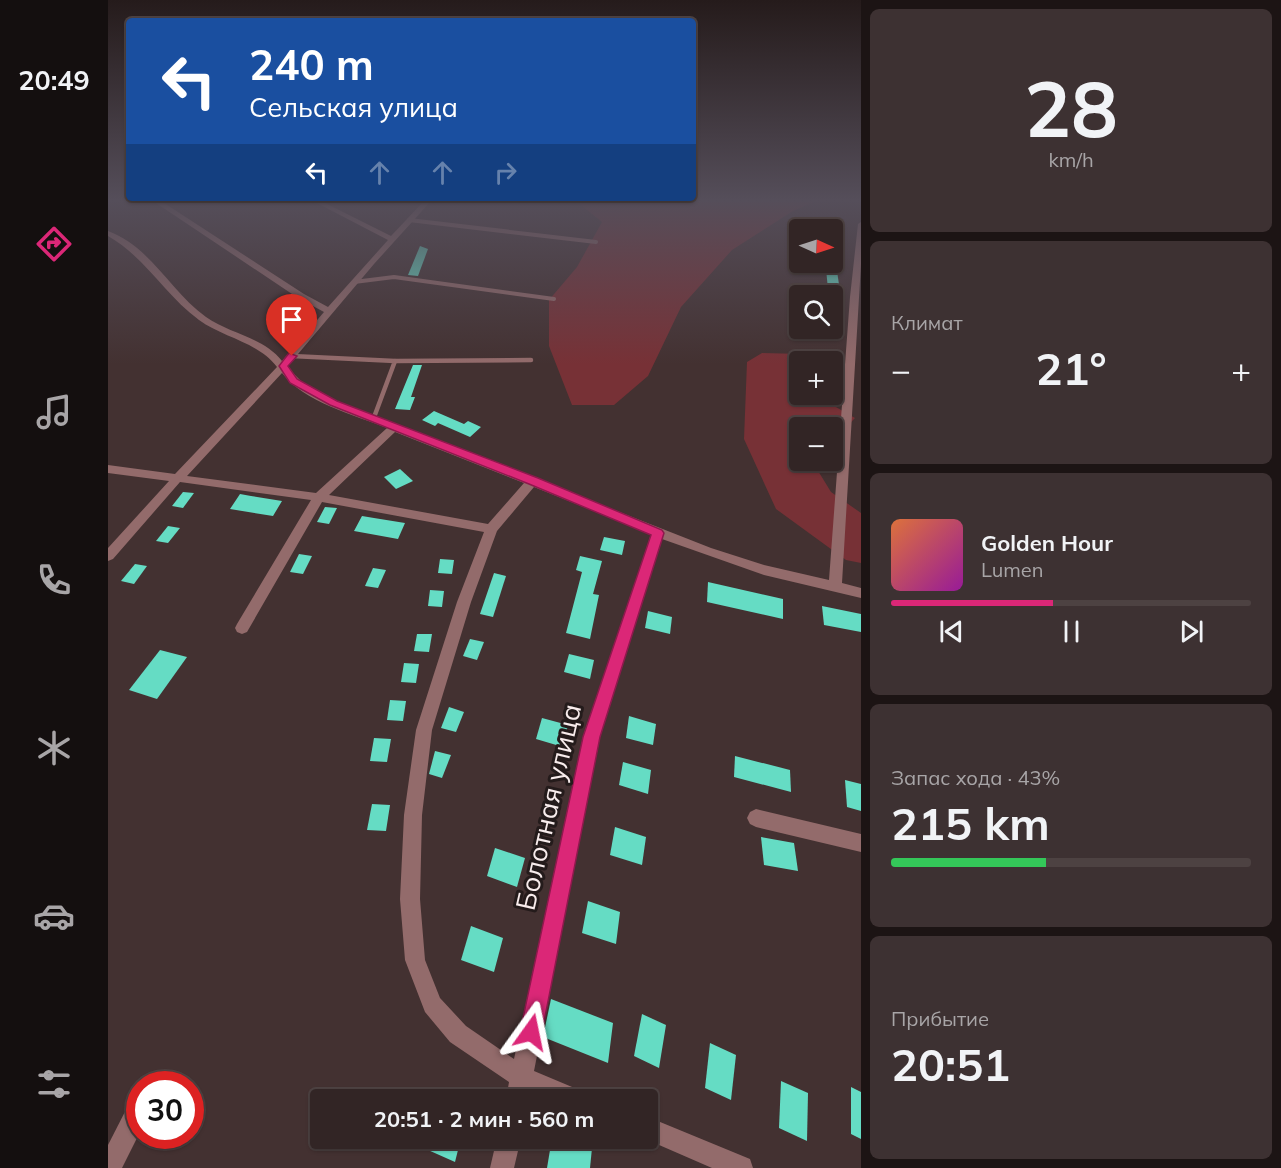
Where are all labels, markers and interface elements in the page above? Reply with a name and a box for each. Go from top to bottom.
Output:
text: 240 m [249,38,374,91]
icon: left [150,42,228,120]
text: 28 [1024,59,1118,157]
text: 20:49 [18,63,90,97]
text: Сельская улица [249,90,458,124]
text: km/h [1048,147,1094,172]
icon: left [300,156,333,189]
icon: ahead [363,156,396,189]
icon: ahead [426,156,459,189]
icon: right [489,156,522,189]
north arrow [789,219,843,273]
map controls [789,219,843,471]
icon: directions [33,223,75,265]
button: search [789,285,843,339]
pin [266,294,317,356]
icon: arrive [275,303,308,336]
text: Климат [891,310,963,335]
text: 21° [1035,340,1107,396]
text: − [891,349,911,390]
text: + [1231,349,1251,390]
button: + [789,351,843,405]
icon: music [33,391,75,433]
button: − [789,417,843,471]
text: Golden Hour [981,529,1113,557]
text: Lumen [981,557,1043,582]
icon: phone [33,559,75,601]
icon: previous [935,615,968,648]
icon: pause [1055,615,1088,648]
icon: next [1175,615,1208,648]
street label: Болотная улица [508,700,588,913]
icon: climate [33,727,75,769]
text: Запас хода · 43% [891,765,1060,790]
text: 215 km [891,795,1050,851]
icon: car [33,895,75,937]
position arrow [499,1000,563,1064]
text: Прибытие [891,1006,989,1031]
text: 20:51 [891,1036,1010,1092]
icon: filters [33,1063,75,1105]
speed limit sign: 30 [126,1071,204,1149]
text: 20:51 · 2 мин · 560 m [374,1105,594,1133]

